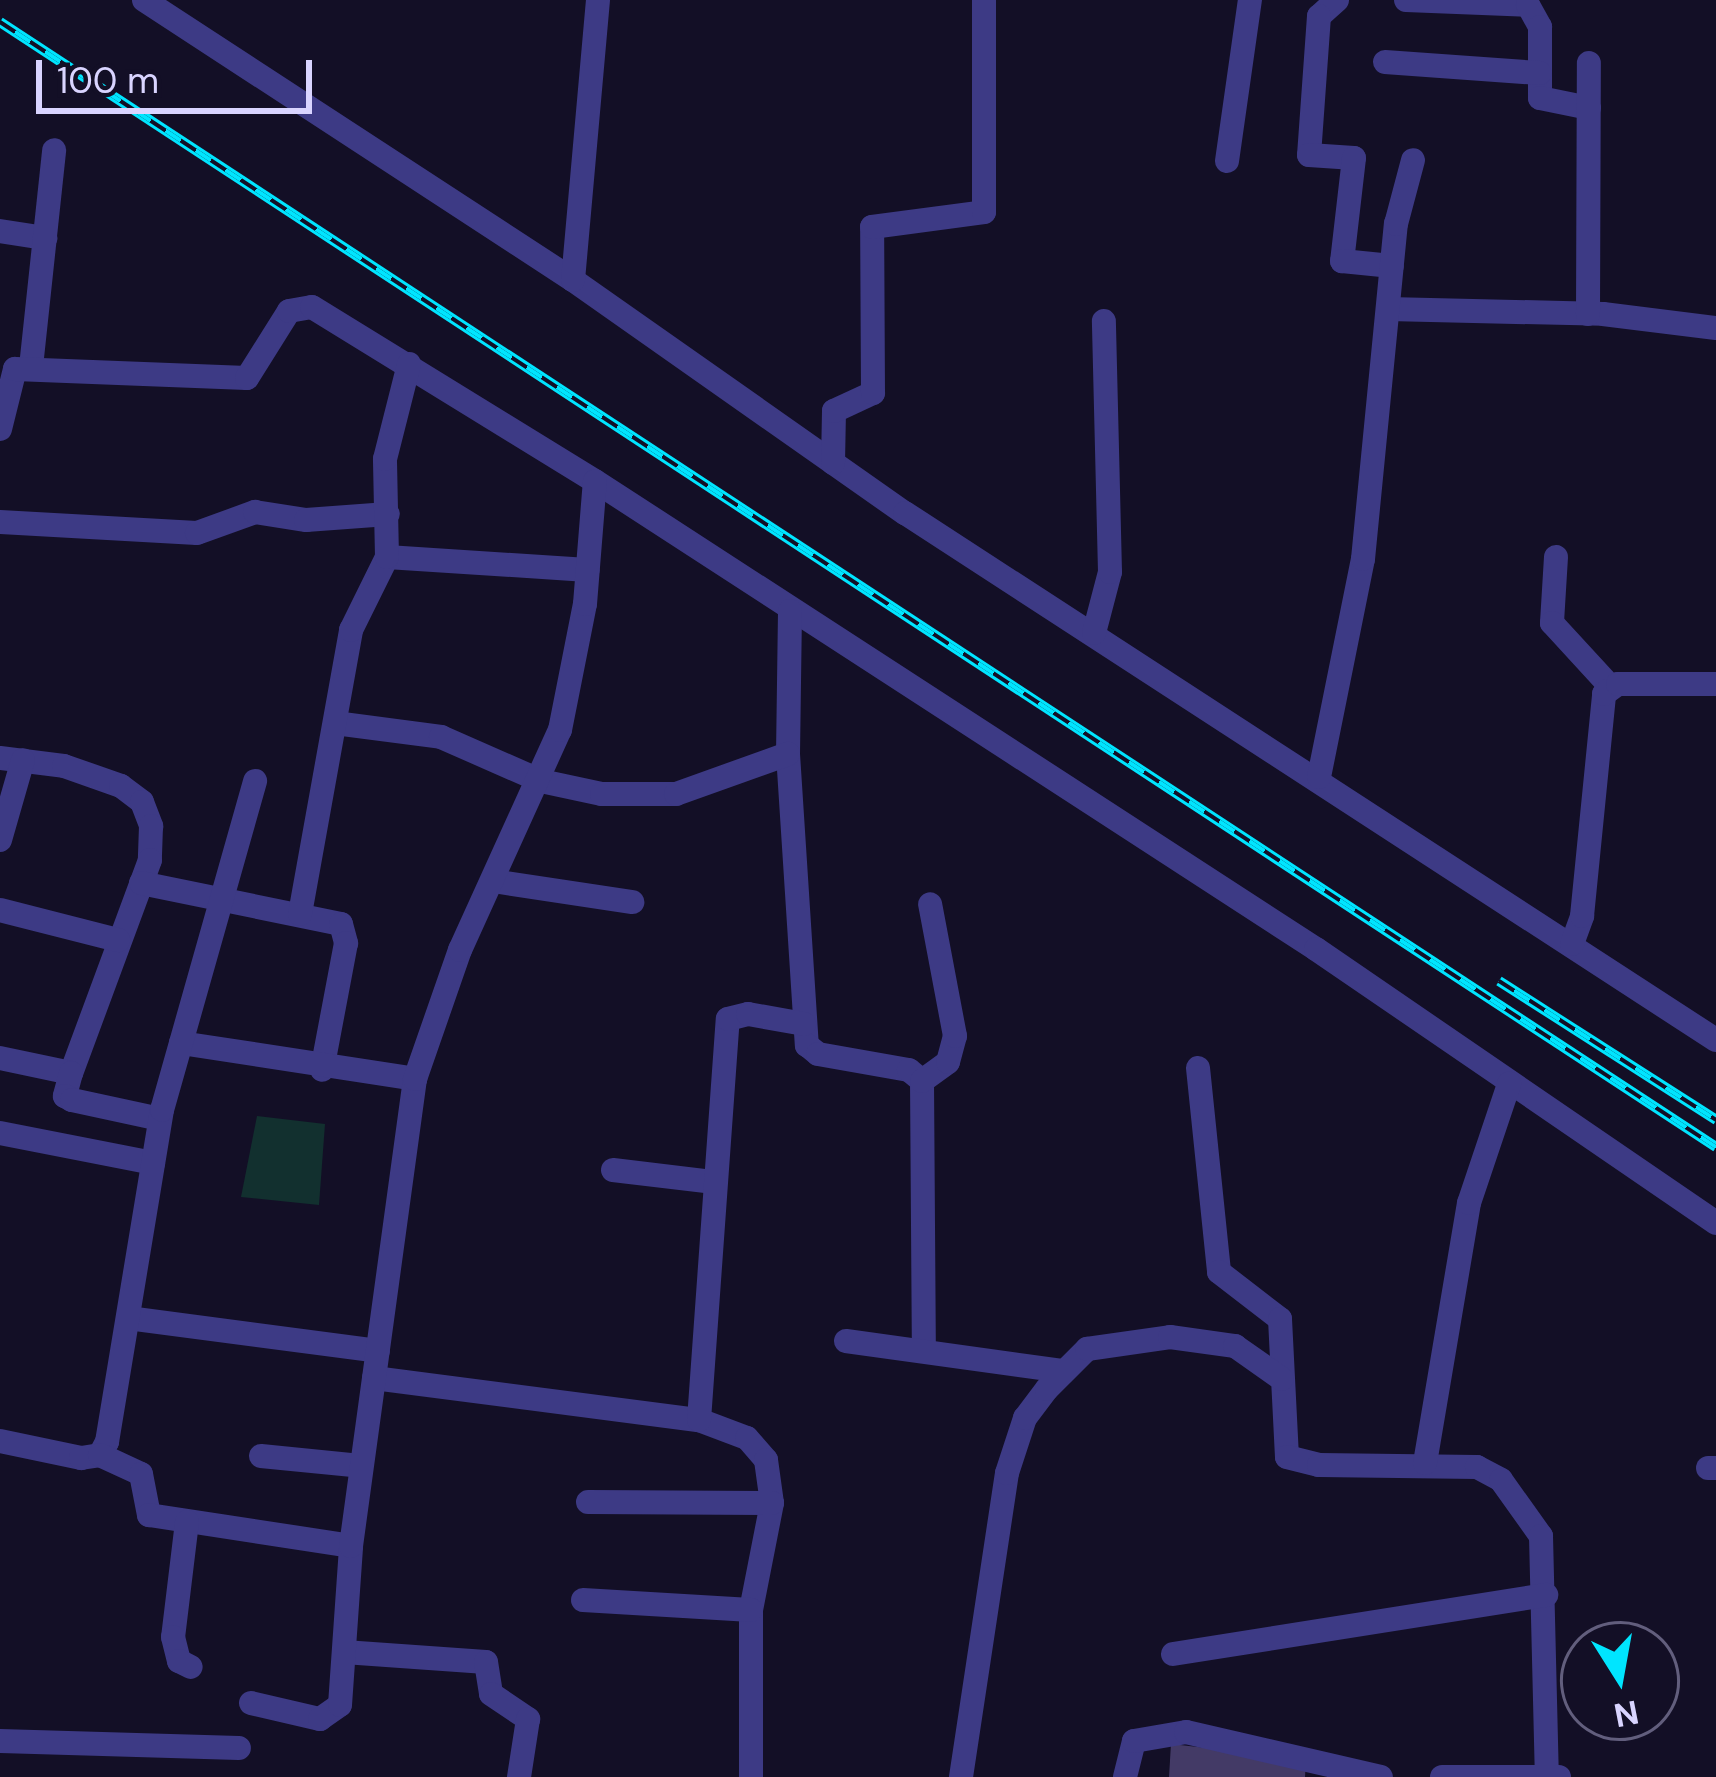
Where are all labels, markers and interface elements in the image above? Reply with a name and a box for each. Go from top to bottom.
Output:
scale bar [42,36,318,110]
text: 100 m [57,57,159,104]
north arrow [1560,1621,1680,1741]
text: N [1610,1690,1642,1737]

